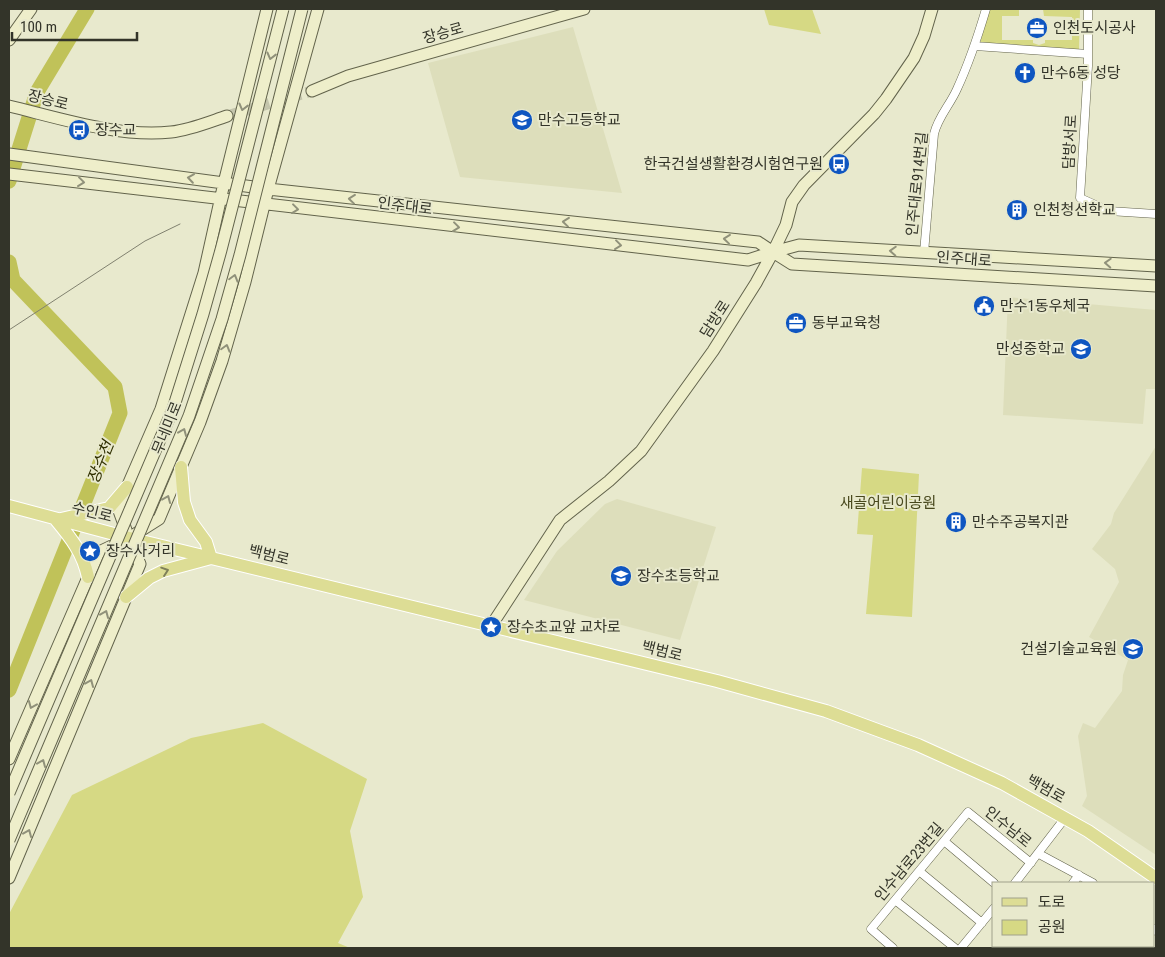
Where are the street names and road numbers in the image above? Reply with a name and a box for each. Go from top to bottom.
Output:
street label: 장승로 [421,19,465,47]
street label: 장승로 [26,86,70,114]
street label: 담방서로 [1060,114,1080,170]
street label: 인주대로914번길 [903,131,931,237]
street label: 인주대로 [377,194,433,218]
street label: 인주대로 [936,248,992,270]
street label: 담방로 [696,297,734,341]
street label: 무네미로 [148,399,186,457]
street label: 수인로 [70,498,114,526]
street label: 백범로 [247,541,291,569]
street label: 백범로 [640,637,684,665]
street label: 백범로 [1024,771,1068,807]
street label: 인수남로 [981,803,1035,851]
street label: 인수남로23번길 [871,819,947,905]

